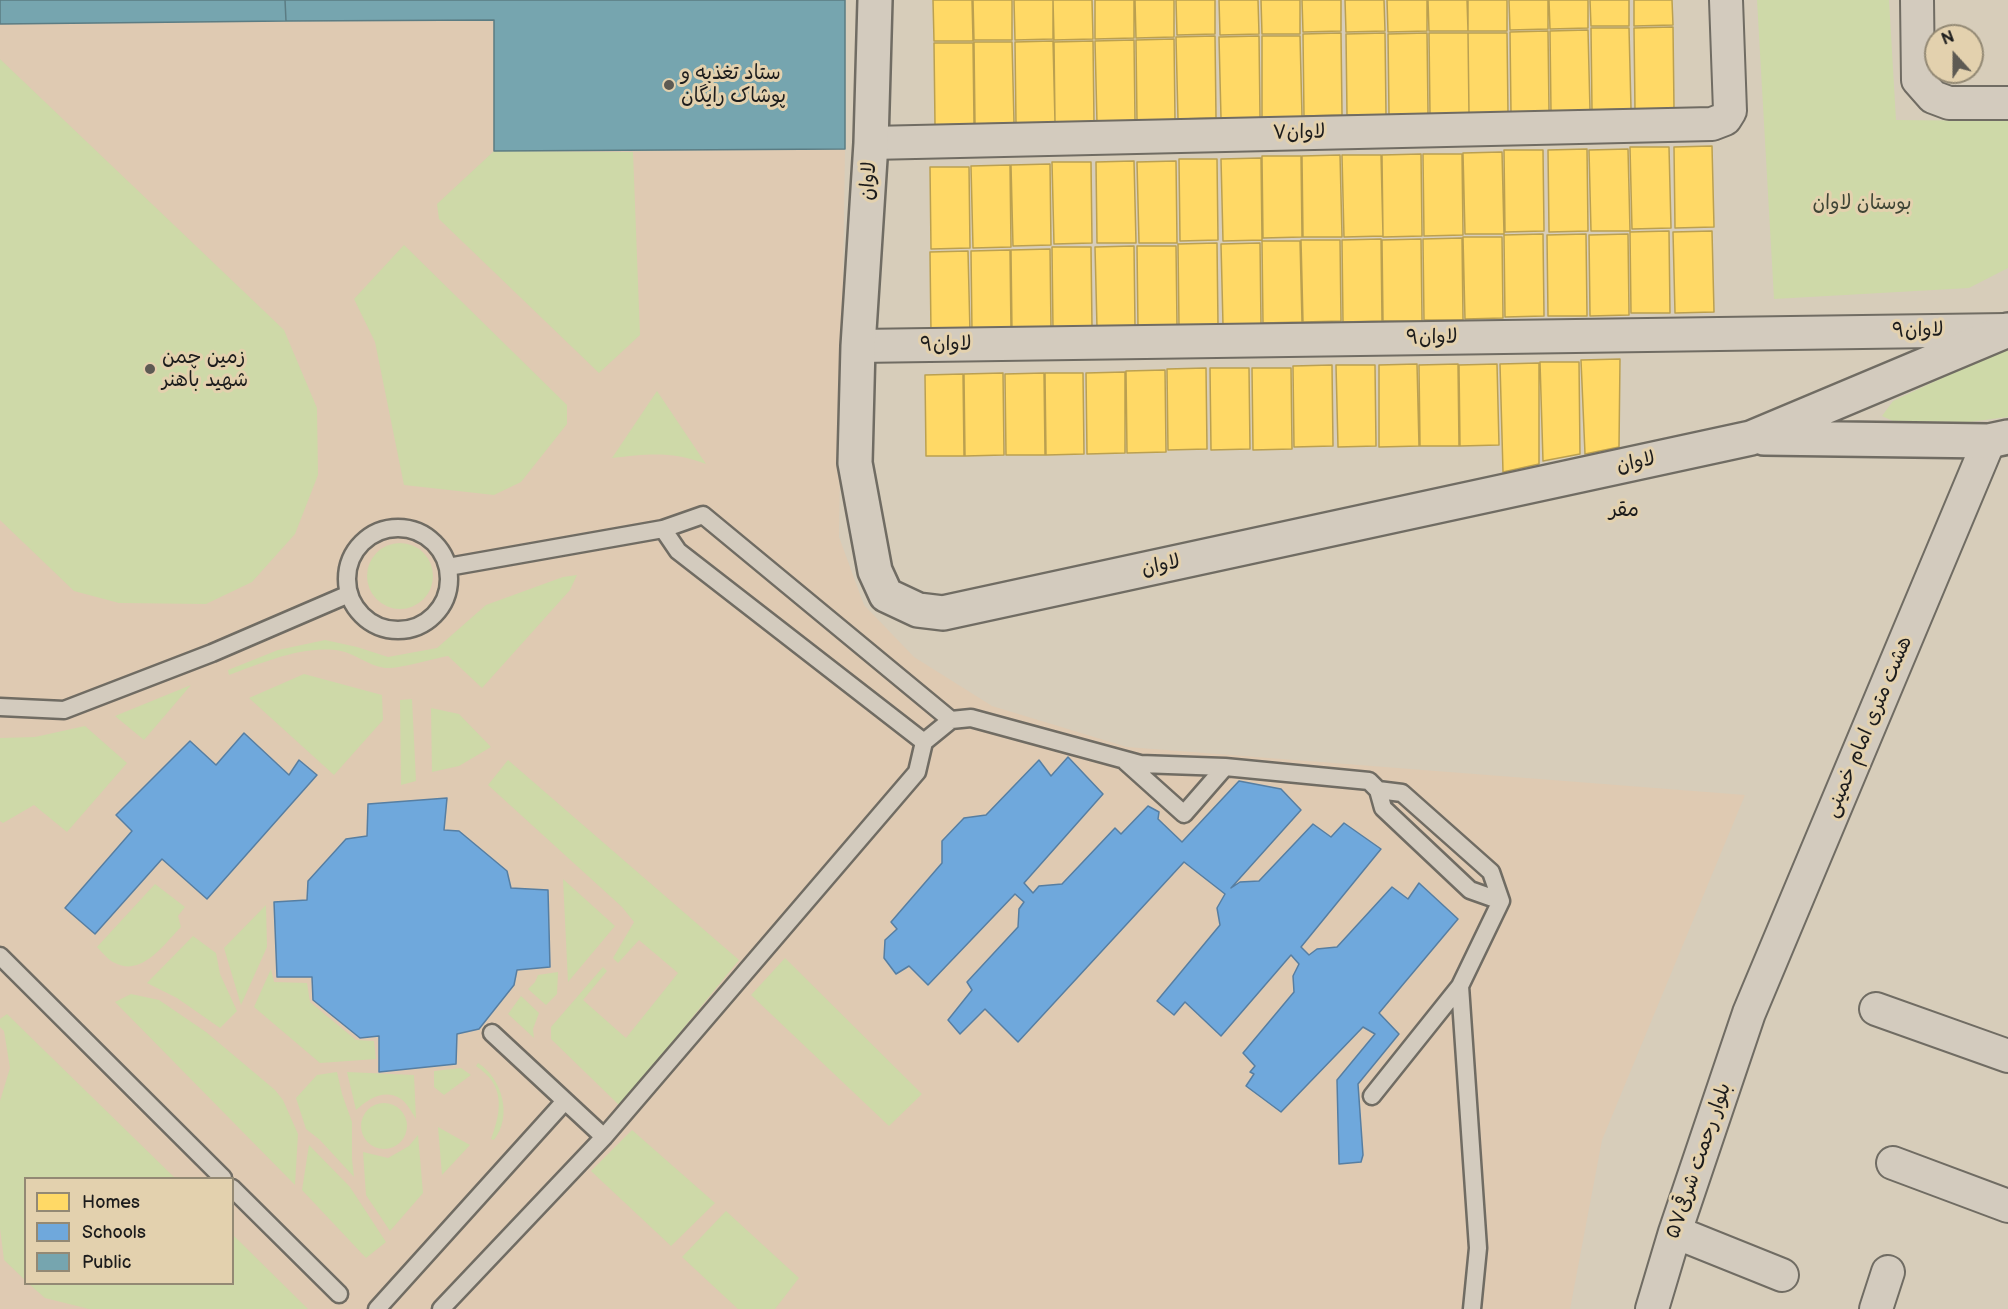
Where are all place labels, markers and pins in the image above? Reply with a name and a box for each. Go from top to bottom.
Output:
place label: ستاد تغذیه و پوشاک رایگان [681,62,786,109]
marker: ستاد تغذیه و پوشاک رایگان [662,78,676,92]
place label: زمین چمن شهید باهنر [162,346,248,393]
marker: زمین چمن شهید باهنر [143,362,157,376]

